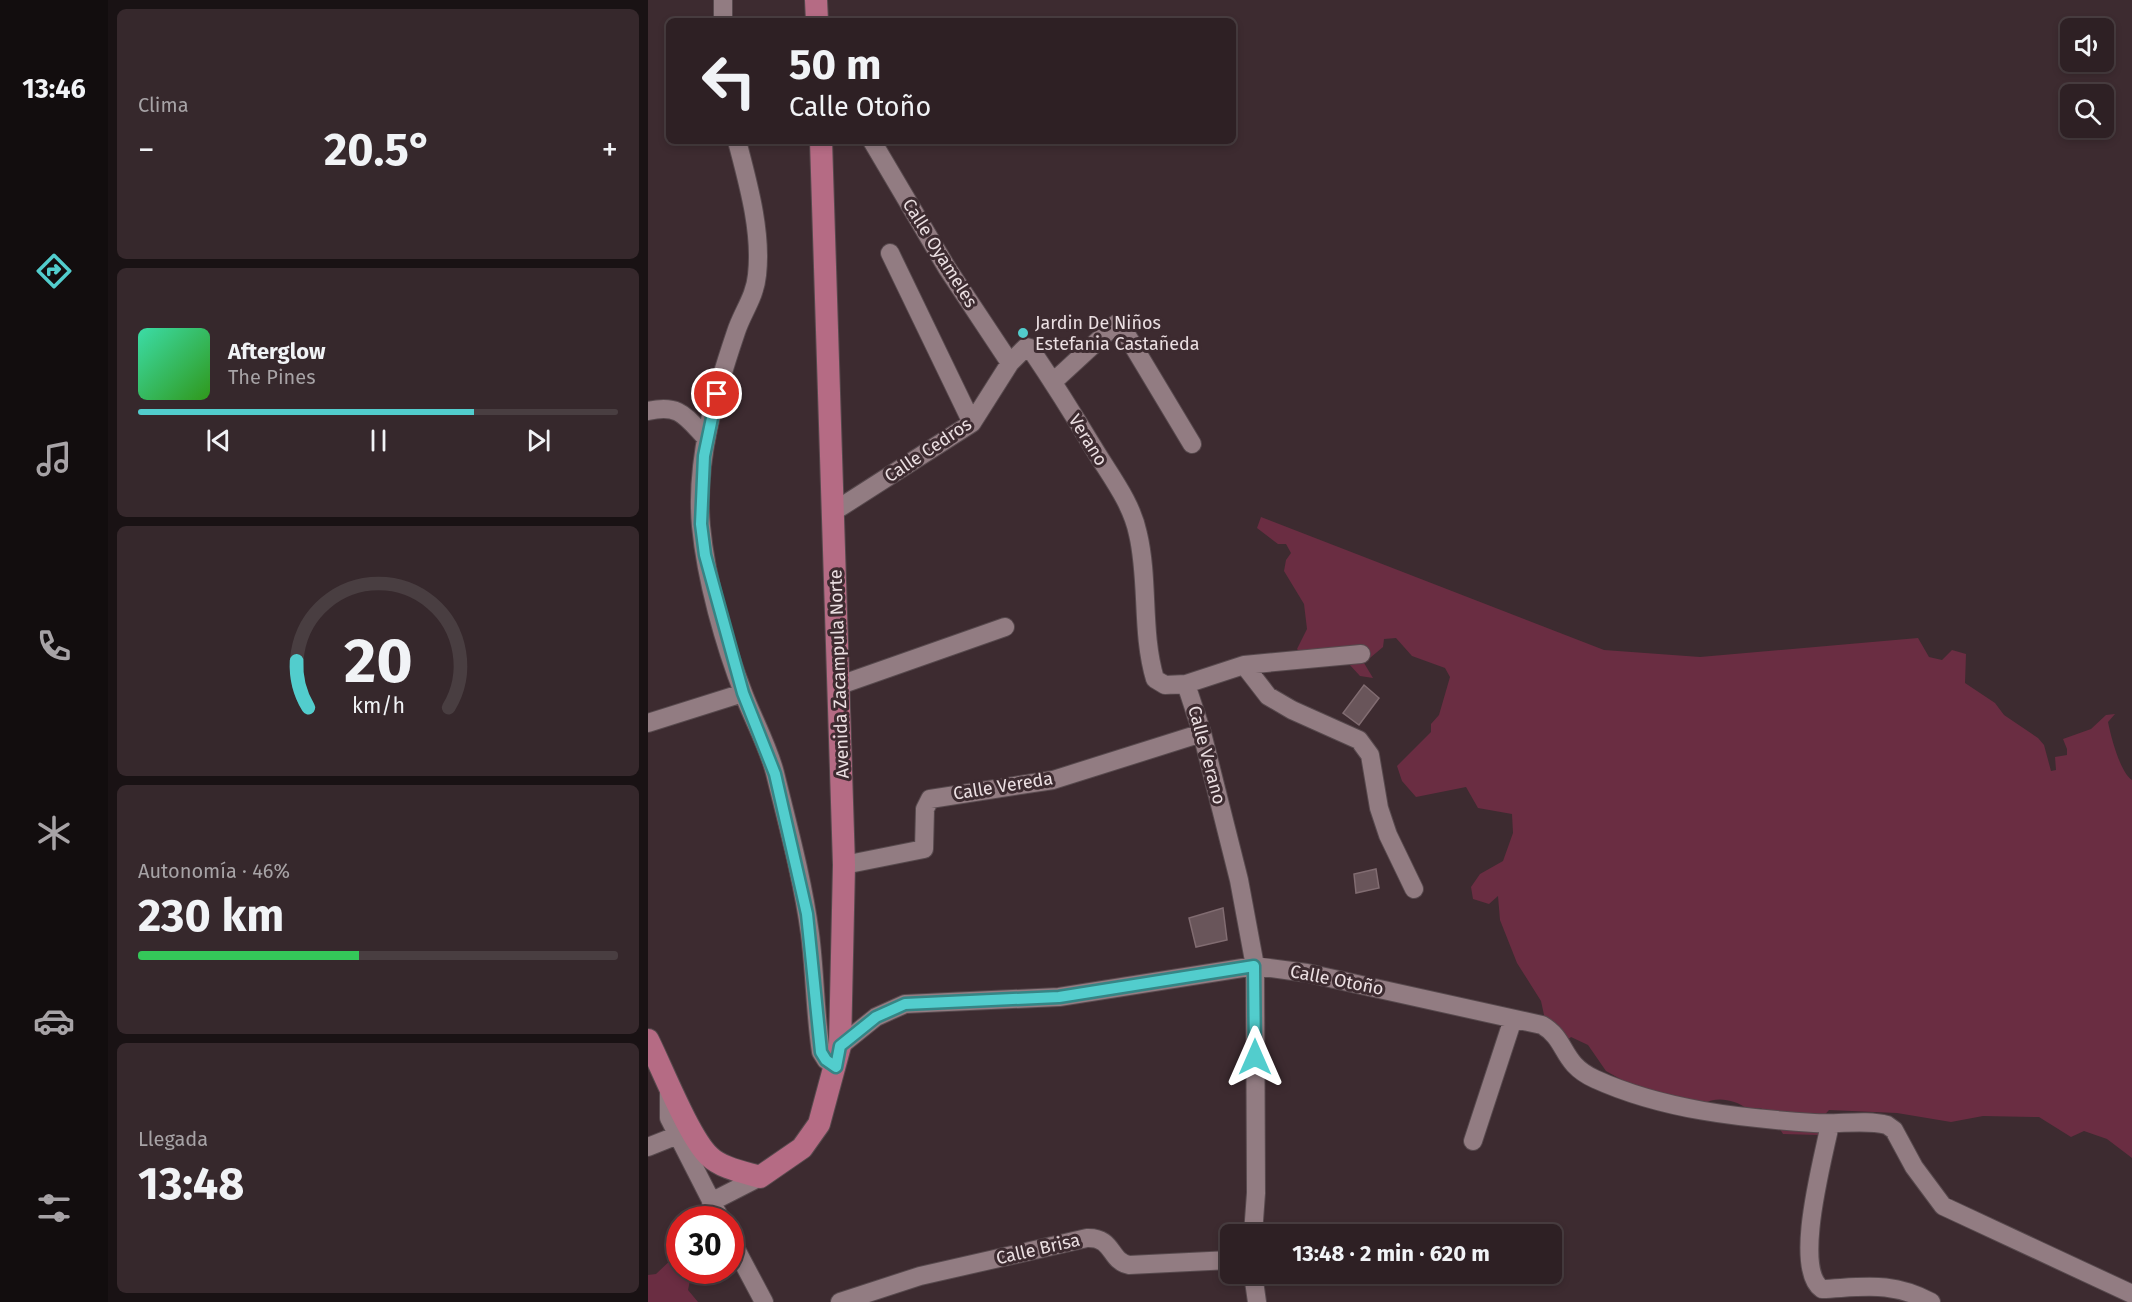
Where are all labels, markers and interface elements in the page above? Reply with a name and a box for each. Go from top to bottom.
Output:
map controls [2060,18,2114,138]
button: sound [2060,18,2114,72]
text: 50 m [789,40,882,90]
icon: left [690,42,768,120]
text: 13:46 [22,73,86,105]
button: search [2060,84,2114,138]
text: Calle Otoño [789,91,931,123]
text: Clima [138,93,189,117]
text: 20.5° [324,123,432,177]
text: − [138,130,155,170]
text: + [602,130,618,170]
street label: Calle Oyameles [898,195,982,311]
icon: directions [33,250,75,292]
place label: Jardin De Niños Estefania Castañeda [1035,312,1200,355]
marker: Jardin De Niños Estefania Castañeda [1016,326,1030,340]
text: Afterglow [228,338,325,365]
text: The Pines [228,365,315,389]
pin [691,368,742,419]
icon: arrive [700,377,733,410]
street label: Verano [1064,410,1112,470]
street label: Calle Cedros [880,413,976,487]
icon: previous [202,424,235,457]
icon: pause [362,424,395,457]
icon: next [522,424,555,457]
icon: music [33,438,75,480]
street label: Avenida Zacampula Norte [824,569,854,779]
text: 20 [344,624,412,699]
icon: phone [33,625,75,667]
text: km/h [351,693,405,719]
street label: Calle Verano [1183,703,1231,807]
street label: Calle Vereda [952,767,1054,805]
icon: climate [33,812,75,854]
text: Autonomía · 46% [138,859,290,883]
text: 230 km [138,889,284,943]
street label: Calle Otoño [1288,960,1386,1000]
icon: car [33,1000,75,1042]
position arrow [1223,1025,1287,1089]
text: Llegada [138,1127,208,1151]
text: 13:48 [138,1157,244,1211]
icon: filters [33,1187,75,1229]
speed limit sign: 30 [666,1206,744,1284]
street label: Calle Brisa [994,1229,1082,1269]
text: 13:48 · 2 min · 620 m [1292,1240,1490,1267]

